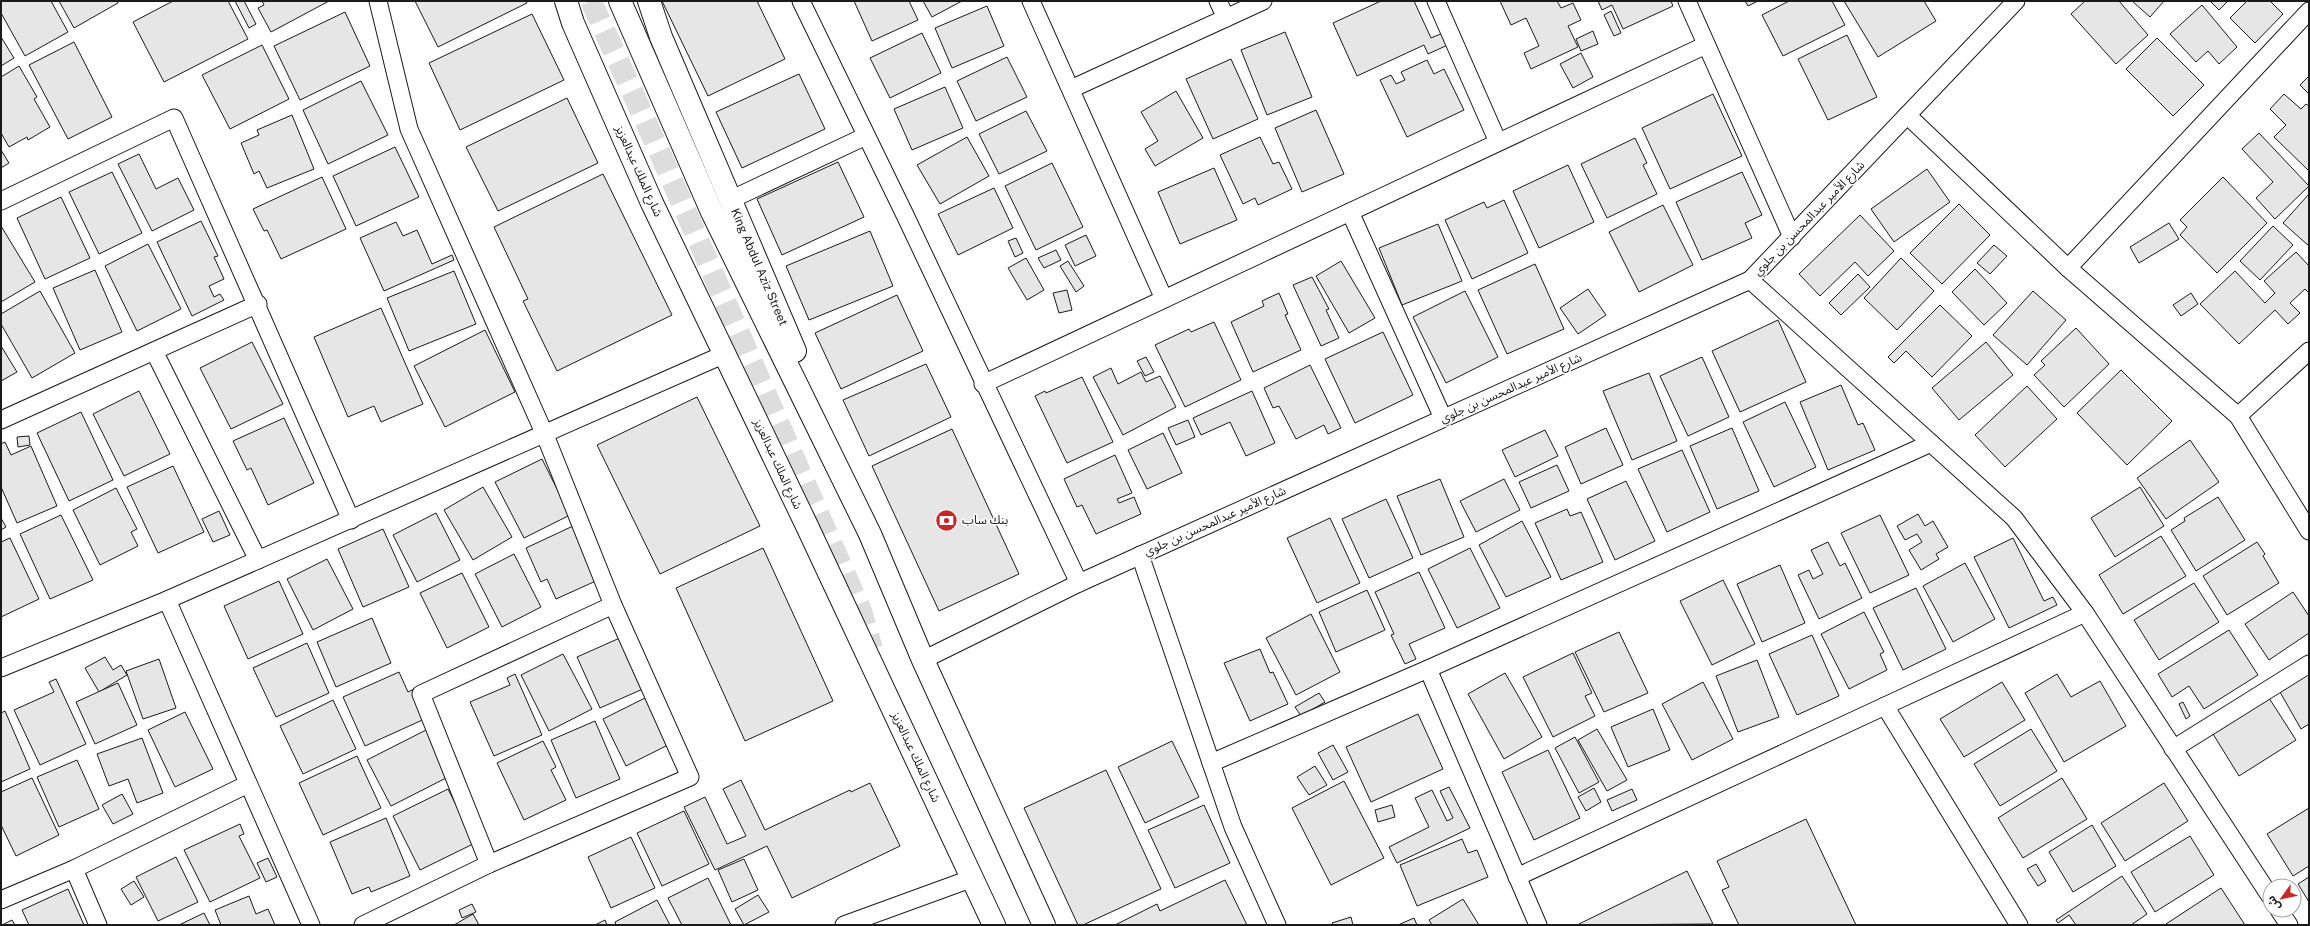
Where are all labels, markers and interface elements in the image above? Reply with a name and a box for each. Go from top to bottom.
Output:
street label: شارع الملك عبدالعزيز [610,122,665,220]
street label: شارع الأمير عبدالمحسن بن جلوي [1751,158,1869,280]
street label: King Abdul Aziz Street [728,206,790,328]
street label: شارع الأمير عبدالمحسن بن جلوي [1438,350,1585,428]
street label: شارع الملك عبدالعزيز [749,416,805,512]
street label: شارع الأمير عبدالمحسن بن جلوي [1142,483,1289,561]
bank icon: بنك ساب [933,507,959,533]
place label: بنك ساب [962,513,1008,527]
street label: شارع الملك عبدالعزيز [887,709,943,805]
north arrow [2262,878,2302,918]
text: ش [2264,893,2284,913]

